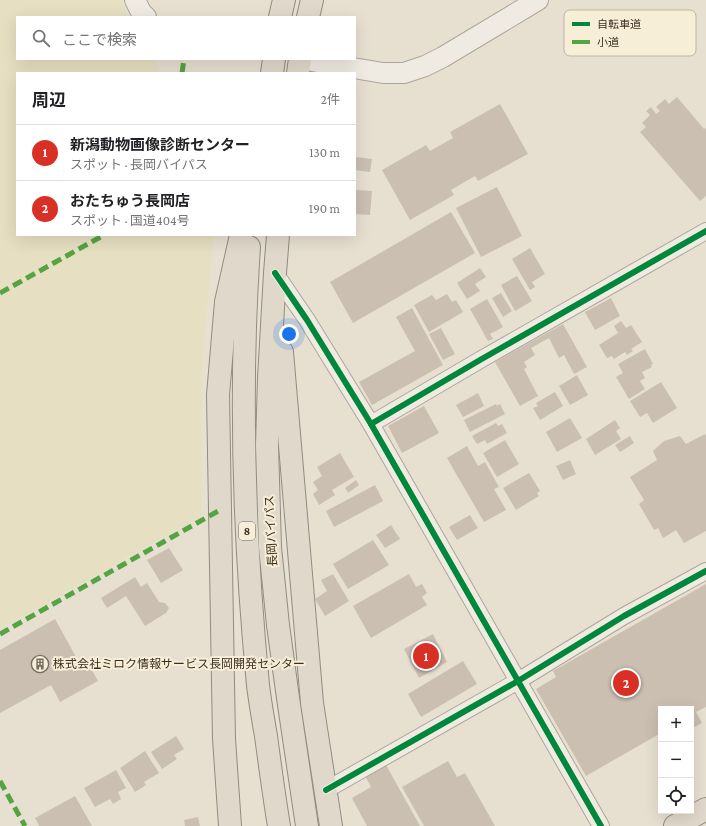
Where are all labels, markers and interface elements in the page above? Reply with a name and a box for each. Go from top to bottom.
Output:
legend [564,10,696,56]
search box [16,16,356,60]
text: 自転車道 [597,18,641,30]
icon: search [30,27,52,49]
text: ここで検索 [62,32,137,48]
text: 小道 [597,36,619,48]
text: 周辺 [32,91,66,110]
text: 2件 [321,92,340,107]
text: 新潟動物画像診断センター [70,137,250,153]
text: 1 [43,145,47,160]
text: 130 m [309,145,340,160]
text: スポット · 長岡バイパス [70,157,208,172]
text: おたちゅう長岡店 [70,193,190,209]
text: 2 [42,201,48,216]
text: 190 m [309,201,340,216]
text: スポット · 国道404号 [70,213,190,228]
your location [279,324,299,344]
street label: 長岡バイパス [262,495,280,567]
road number: 8 [239,522,255,540]
pin: 1 [413,641,439,671]
building icon: 株式会社ミロク情報サービス長岡開発センター [30,654,50,674]
place label: 株式会社ミロク情報サービス長岡開発センター [53,657,305,671]
pin: 2 [613,668,639,698]
map controls [658,706,694,814]
button: + [658,706,694,742]
button: − [658,742,694,778]
button: locate [658,778,694,814]

